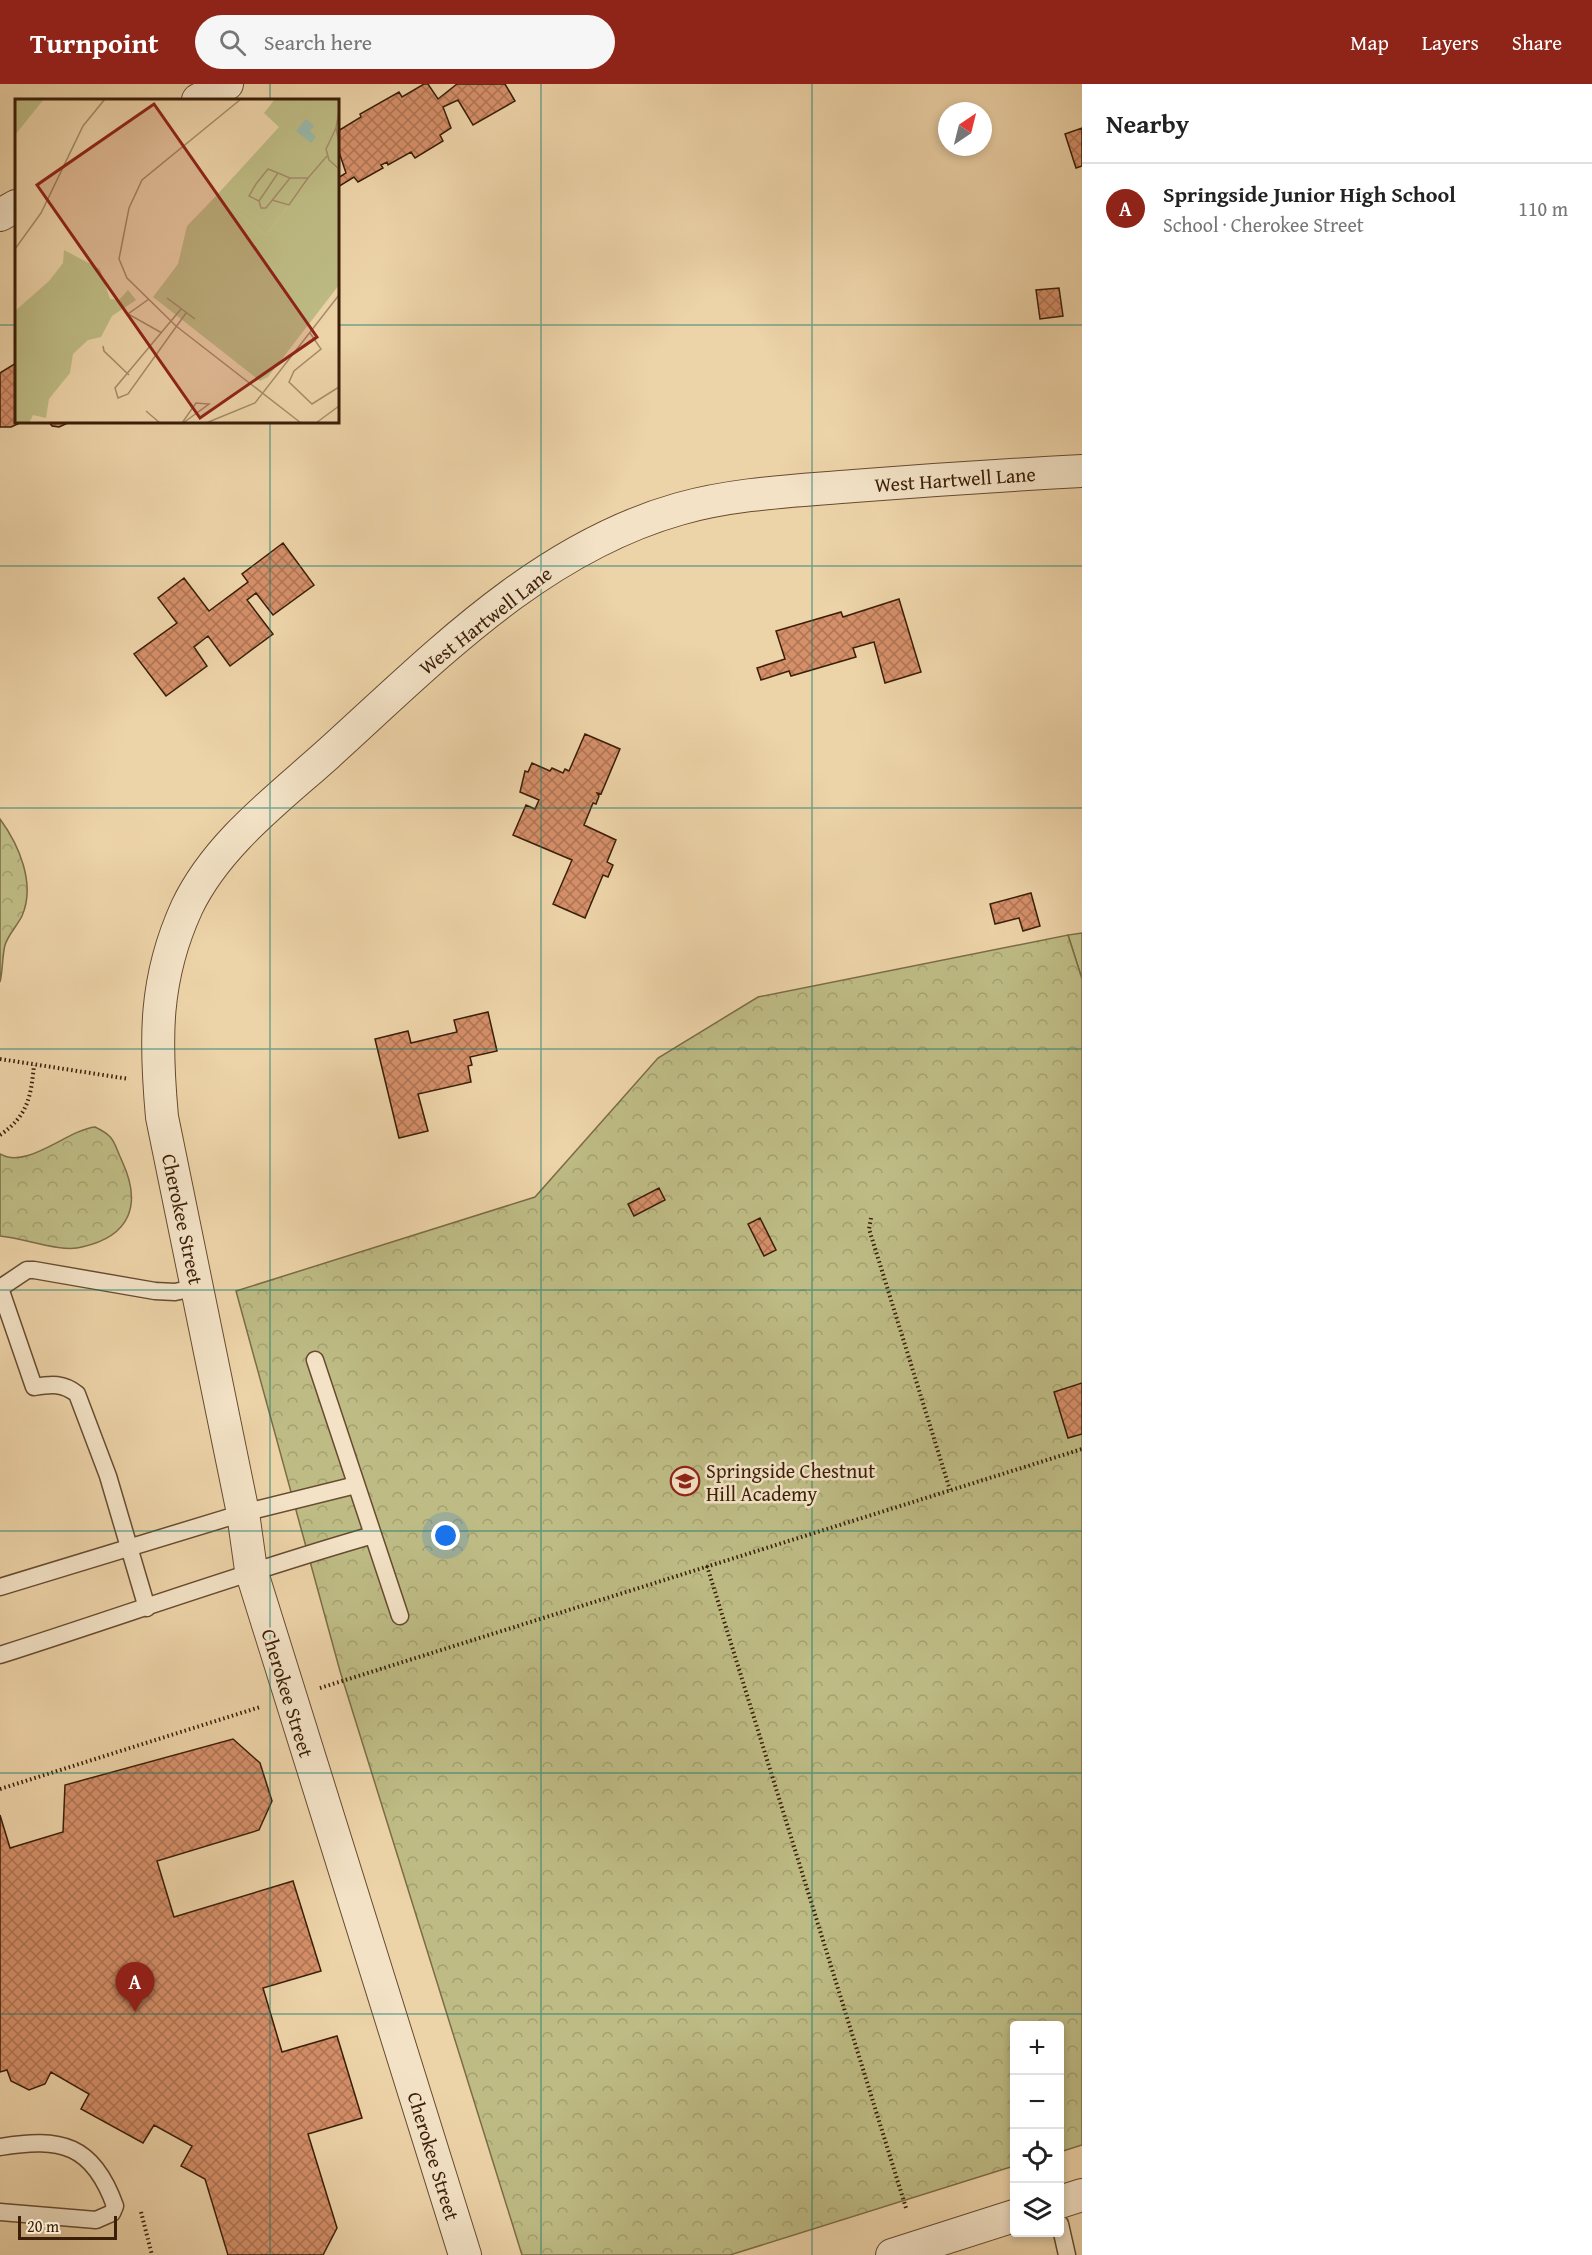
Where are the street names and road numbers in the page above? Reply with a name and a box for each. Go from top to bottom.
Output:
street label: West Hartwell Lane [873,459,1037,499]
street label: West Hartwell Lane [412,559,558,681]
street label: Cherokee Street [155,1151,211,1287]
street label: Cherokee Street [255,1625,321,1761]
street label: Cherokee Street [401,2088,467,2224]

